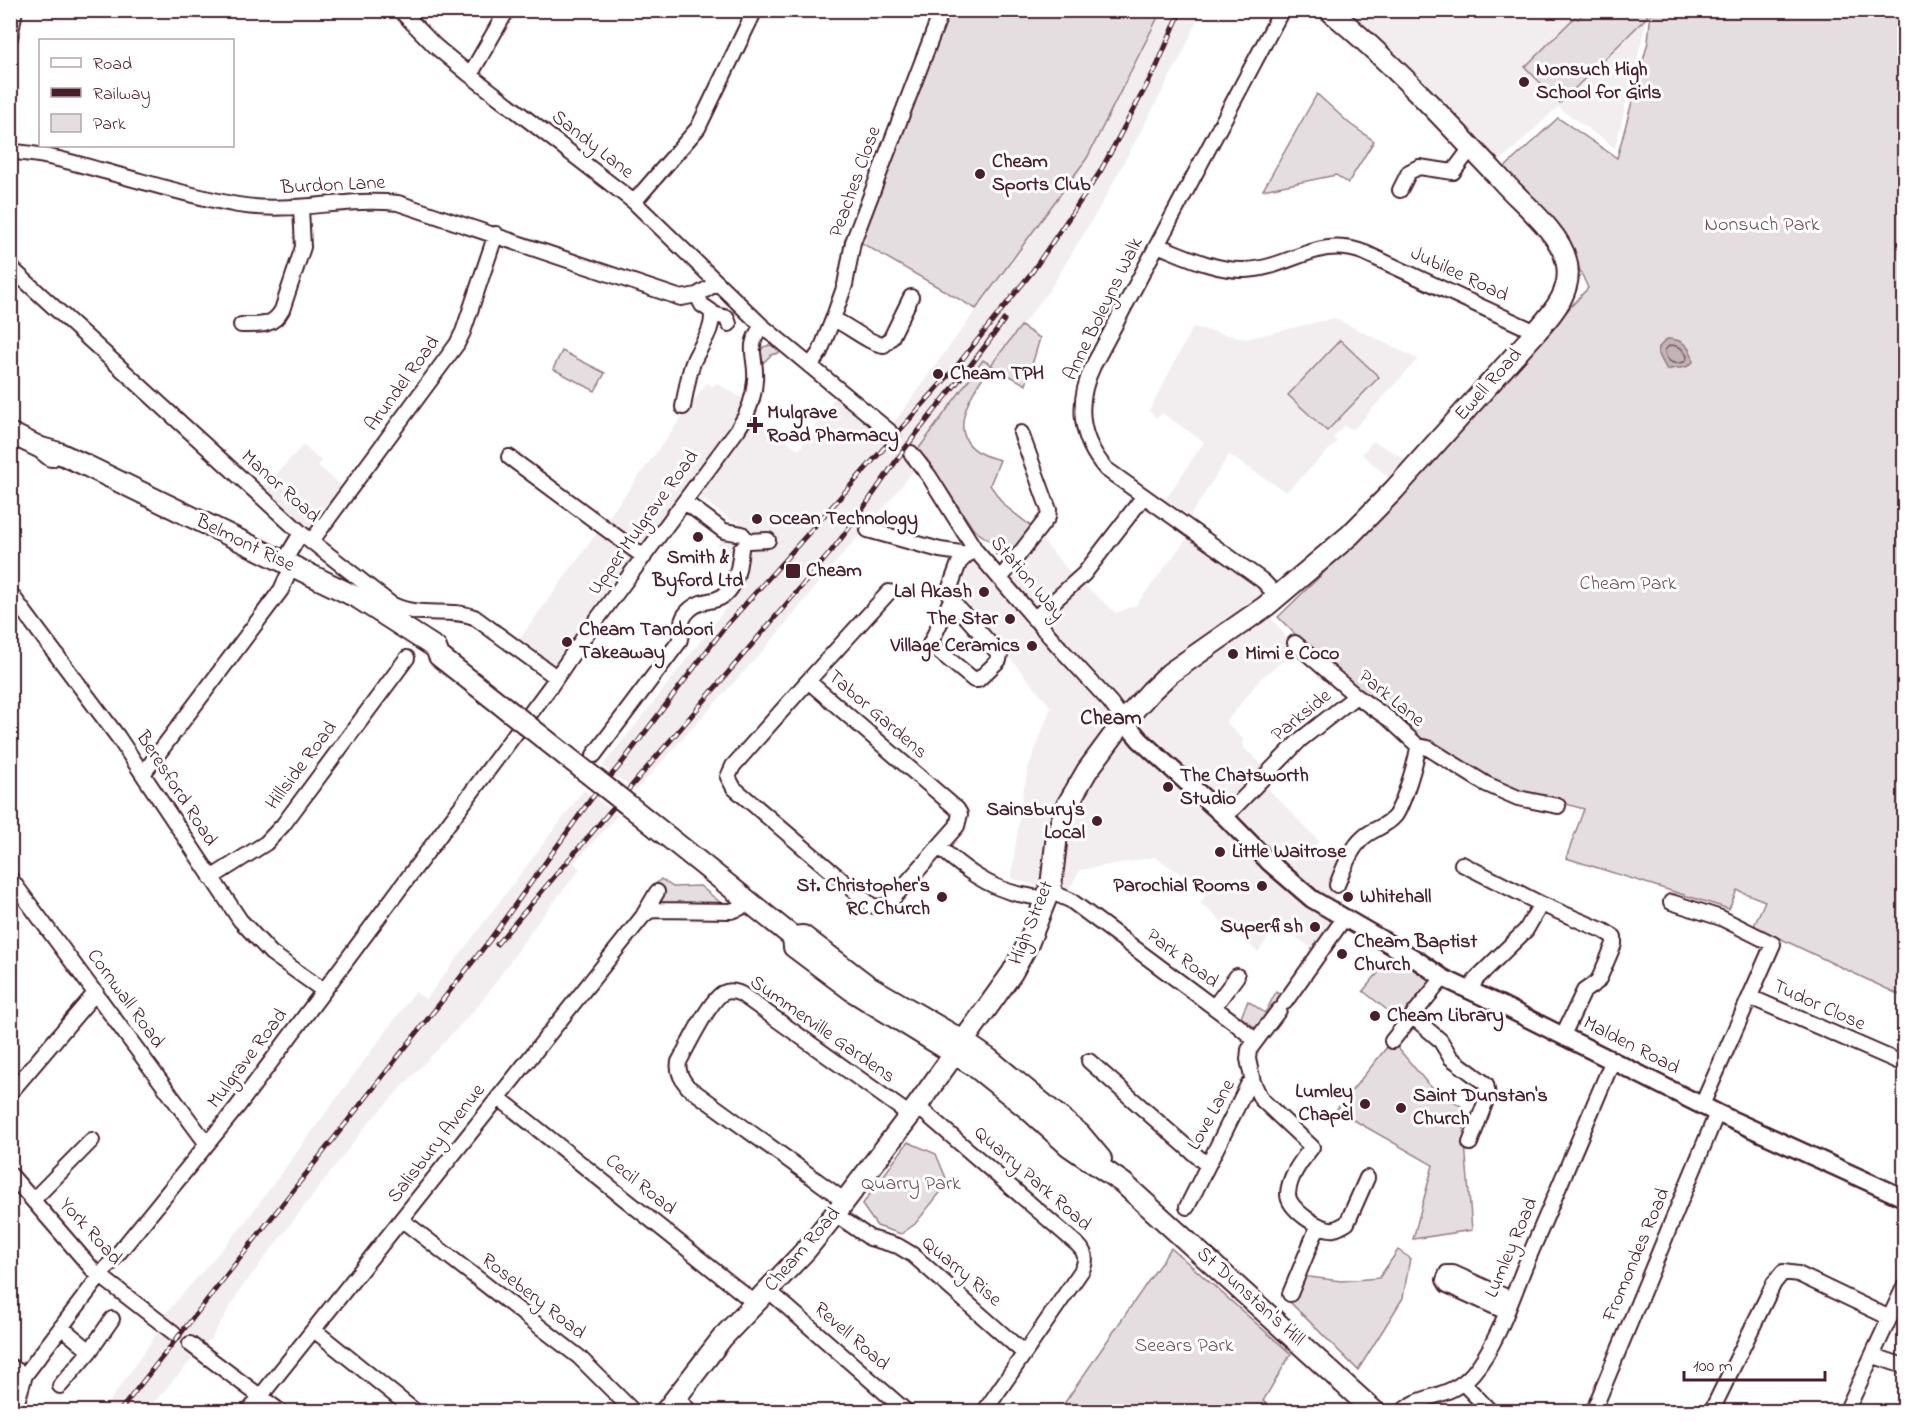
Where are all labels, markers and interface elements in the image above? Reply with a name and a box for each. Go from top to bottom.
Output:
legend [39,39,234,147]
text: Road [93,52,132,78]
place label: Nonsuch High School for Girls [1536,56,1661,108]
marker: Nonsuch High School for Girls [1517,75,1531,89]
text: Railway [93,82,150,108]
street label: Sandy Lane [545,103,640,187]
text: Park [93,112,126,138]
street label: Peaches Close [822,122,890,242]
place label: Cheam Sports Club [992,148,1091,200]
marker: Cheam Sports Club [973,167,987,181]
street label: Burdon Lane [279,169,386,203]
park label: Nonsuch Park [1705,211,1820,240]
street label: Anne Boleyns Walk [1057,232,1151,386]
street label: Jubilee Road [1405,240,1513,310]
street label: Arundel Road [358,330,448,438]
street label: Ewell Road [1448,342,1530,428]
place label: Cheam TPH [950,360,1045,389]
marker: Cheam TPH [931,367,945,381]
place label: Mulgrave Road Pharmacy [767,399,899,452]
marker: Mulgrave Road Pharmacy [748,418,762,432]
street label: Manor Road [234,443,326,531]
street label: Upper Mulgrave Road [581,444,707,602]
place label: Ocean Technology [769,505,918,535]
street label: Belmont Rise [190,507,300,581]
marker: Ocean Technology [750,512,764,526]
marker: Smith & Byford Ltd [691,530,705,544]
street label: Station Way [983,530,1071,628]
place label: Smith & Byford Ltd [652,544,744,597]
place label: Cheam [806,557,862,586]
marker: Cheam [784,562,802,580]
park label: Cheam Park [1580,570,1677,599]
place label: Lal Akash [894,578,972,607]
marker: Lal Akash [977,585,991,599]
place label: The Star [927,605,999,634]
marker: The Star [1003,612,1017,626]
place label: Cheam Tandoori Takeaway [579,616,714,669]
place label: Village Ceramics [889,632,1020,662]
marker: Cheam Tandoori Takeaway [560,635,574,649]
marker: Village Ceramics [1025,639,1039,653]
place label: Mimi e Coco [1245,640,1339,669]
marker: Mimi e Coco [1226,647,1240,661]
street label: Tabor Gardens [821,663,933,767]
street label: Park Lane [1351,663,1431,735]
street label: Parkside [1266,683,1338,749]
district label: Cheam [1080,703,1142,735]
street label: Hillside Road [259,716,345,816]
street label: Beresford Road [127,725,224,852]
place label: The Chatsworth Studio [1180,762,1309,814]
marker: The Chatsworth Studio [1161,780,1175,794]
place label: Sainsbury's Local [986,796,1085,848]
marker: Sainsbury's Local [1090,814,1104,828]
place label: Little Waitrose [1232,838,1347,867]
marker: Little Waitrose [1213,845,1227,859]
place label: St. Christopher's RC Church [797,872,930,924]
place label: Parochial Rooms [1114,872,1250,901]
street label: High Street [1002,876,1063,970]
marker: Parochial Rooms [1255,879,1269,893]
place label: Whitehall [1360,883,1431,912]
marker: St. Christopher's RC Church [935,890,949,904]
marker: Whitehall [1341,890,1355,904]
place label: Superfish [1220,913,1303,942]
marker: Superfish [1308,920,1322,934]
street label: Park Road [1139,922,1225,996]
place label: Cheam Baptist Church [1354,928,1477,980]
street label: Cornwall Road [79,943,171,1055]
marker: Cheam Baptist Church [1335,947,1349,961]
street label: Summerville Gardens [743,969,901,1091]
street label: Tudor Close [1768,973,1870,1039]
place label: Cheam Library [1387,1002,1504,1032]
street label: Mulgrave Road [201,1003,296,1116]
marker: Cheam Library [1368,1009,1382,1023]
street label: Malden Road [1578,1009,1684,1083]
street label: Love Lane [1181,1074,1243,1156]
street label: Salisbury Avenue [381,1078,493,1210]
place label: Lumley Chapel [1295,1078,1353,1130]
place label: Saint Dunstan's Church [1413,1082,1548,1134]
marker: Lumley Chapel [1358,1097,1372,1111]
marker: Saint Dunstan's Church [1394,1101,1408,1115]
street label: Quarry Park Road [967,1119,1097,1239]
street label: Cecil Road [598,1147,682,1223]
park label: Quarry Park [861,1170,961,1199]
street label: Fromondes Road [1595,1184,1678,1327]
street label: York Road [52,1192,128,1272]
street label: Lumley Road [1478,1193,1546,1303]
street label: Cheam Road [758,1201,848,1299]
street label: Quarry Rise [914,1230,1008,1314]
street label: St Dunstan's Hill [1189,1240,1311,1354]
street label: Rosebery Road [474,1247,592,1347]
street label: Revell Road [807,1296,895,1378]
park label: Seears Park [1134,1332,1234,1361]
scale bar [1684,1344,1825,1382]
text: 100 m [1693,1354,1733,1380]

